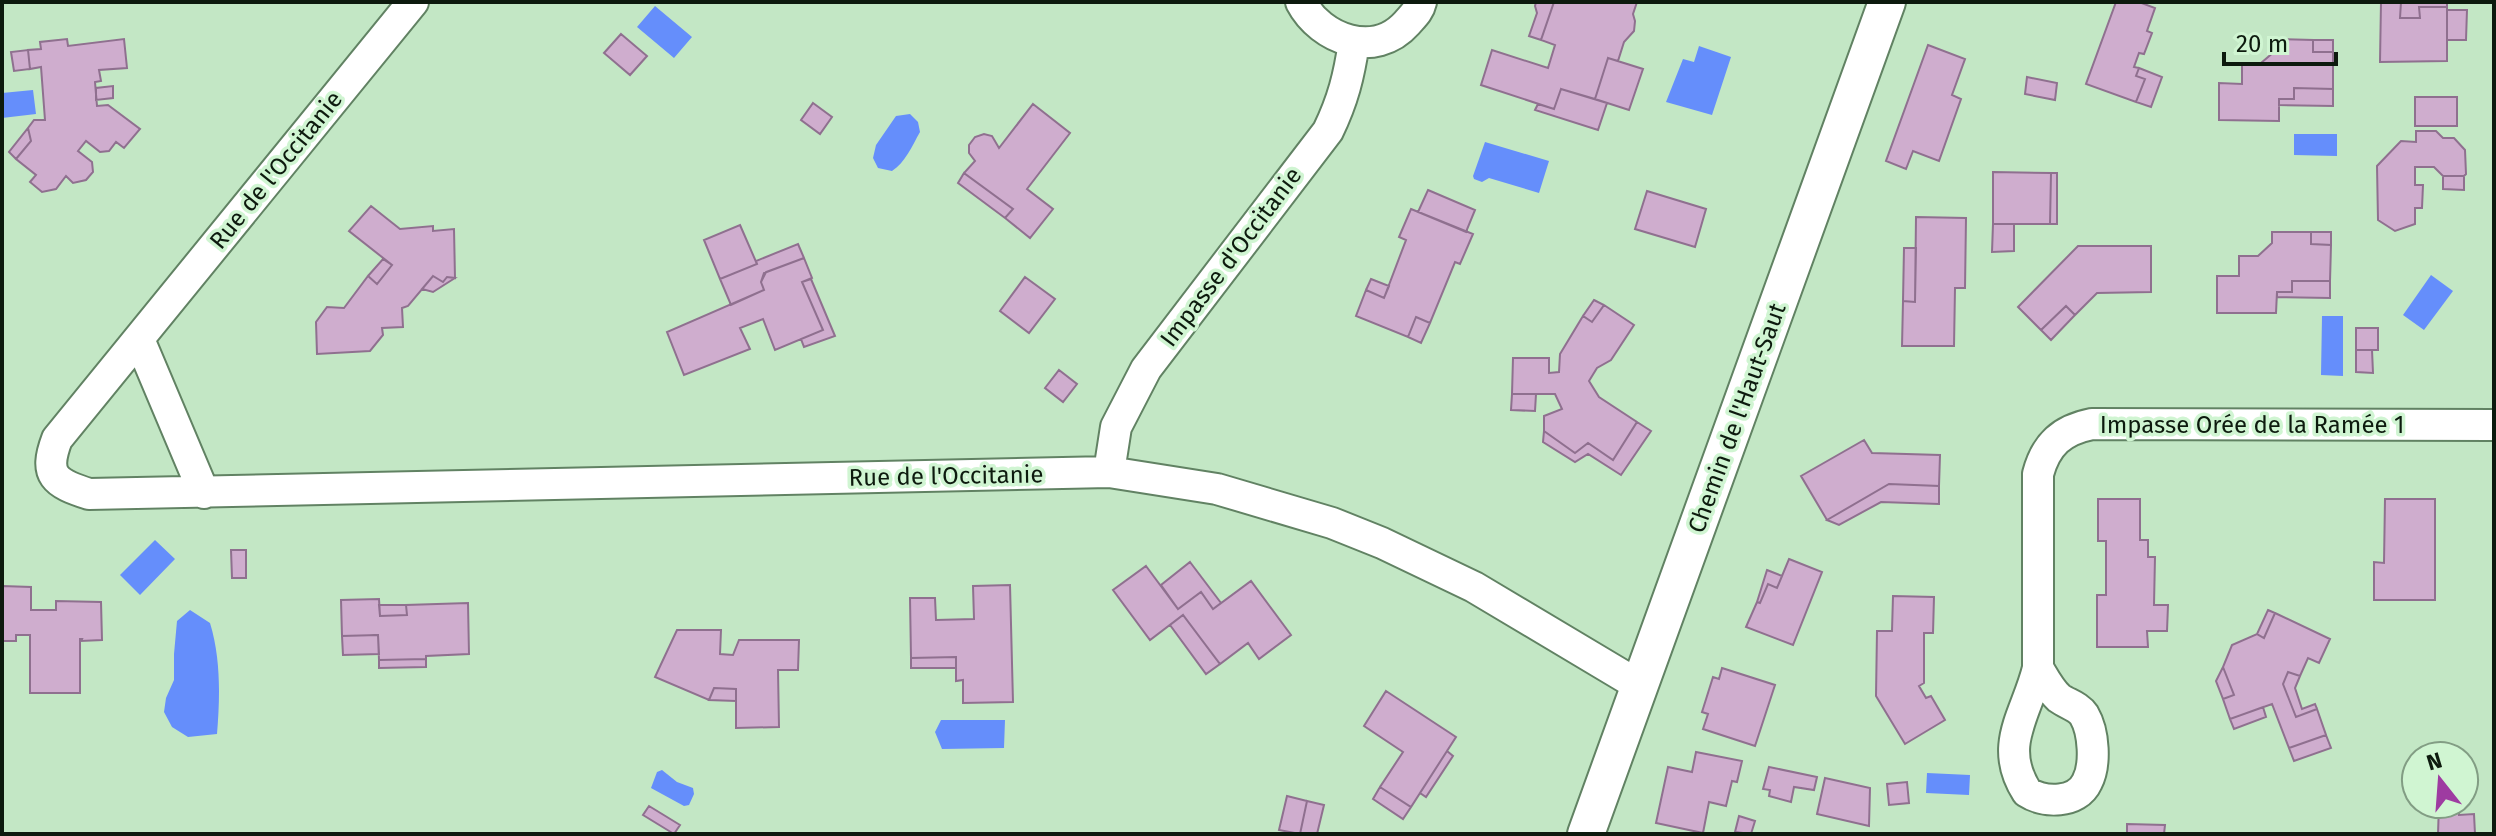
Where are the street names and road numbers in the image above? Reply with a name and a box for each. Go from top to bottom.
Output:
street label: Rue de l'Occitanie [204,85,348,255]
street label: Impasse d'Occitanie [1155,162,1307,352]
street label: Chemin de l'Haut-Saut [1682,299,1792,537]
street label: Impasse Orée de la Ramée 1 [2100,411,2404,439]
street label: Rue de l'Occitanie [848,460,1044,492]

